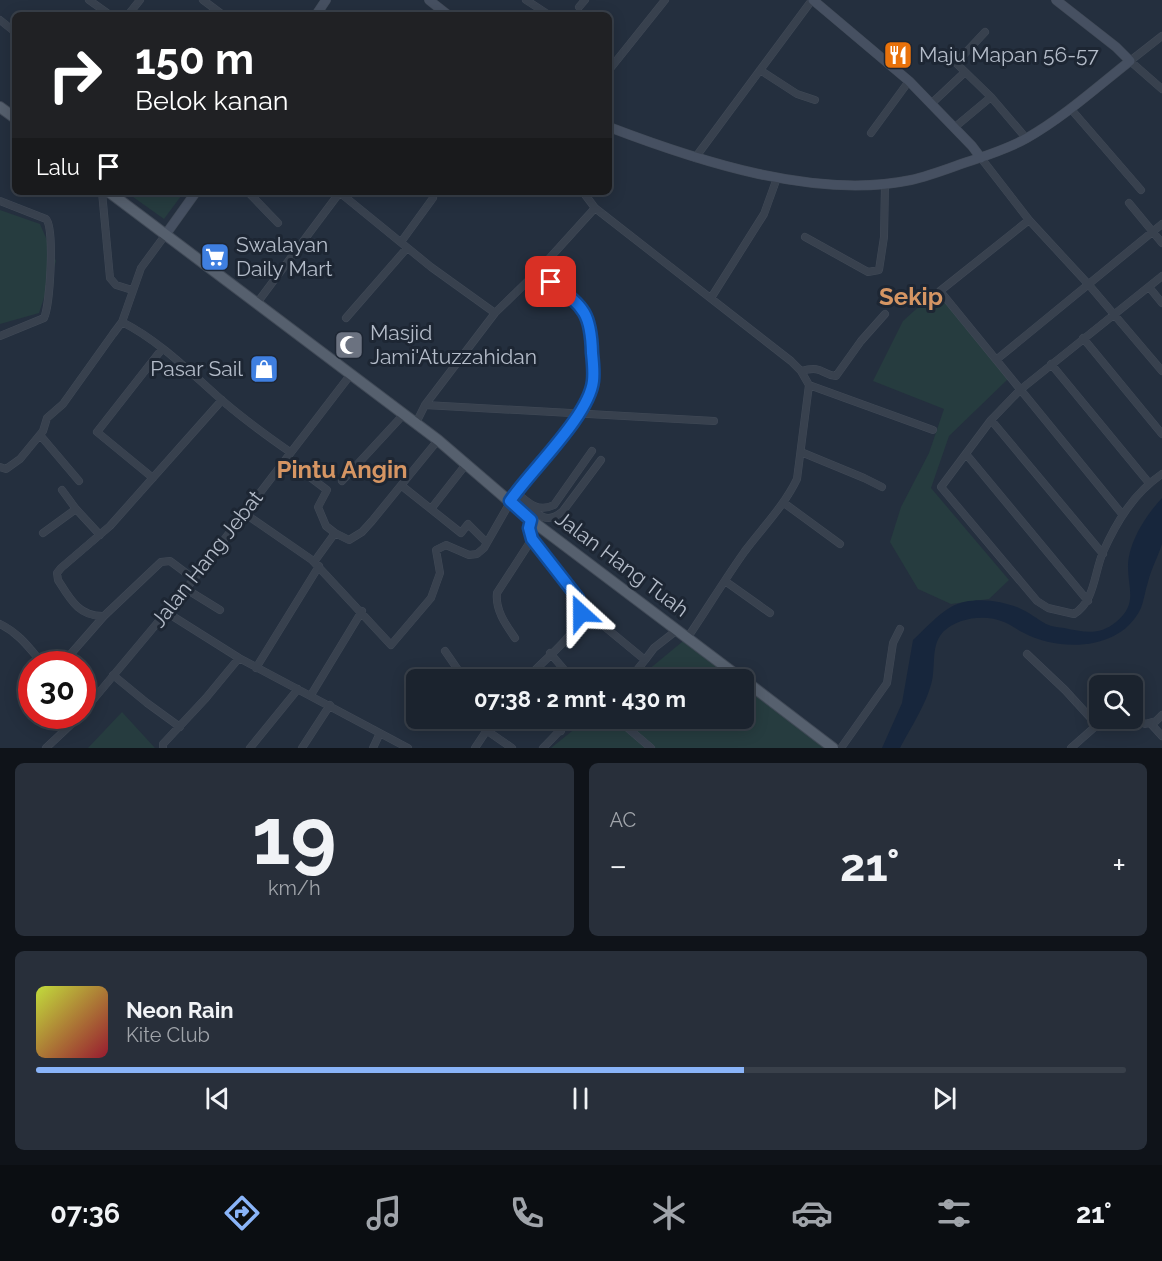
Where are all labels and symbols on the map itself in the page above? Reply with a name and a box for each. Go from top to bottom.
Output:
restaurant icon: Maju Mapan 56-57 [882,39,914,71]
place label: Maju Mapan 56-57 [919,42,1099,67]
place label: Swalayan Daily Mart [236,232,333,281]
supermarket icon: Swalayan Daily Mart [199,241,231,273]
pin [525,256,576,307]
district label: Sekip [879,282,943,311]
place label: Masjid Jami'Atuzzahidan [370,320,537,369]
mosque icon: Masjid Jami'Atuzzahidan [333,329,365,361]
shop icon: Pasar Sail [248,353,280,385]
place label: Pasar Sail [150,356,243,381]
district label: Pintu Angin [276,455,408,484]
street label: Jalan Hang Jebat [145,485,268,632]
street label: Jalan Hang Tuah [551,505,694,622]
position arrow [549,581,613,645]
speed limit sign: 30 [18,651,96,729]

